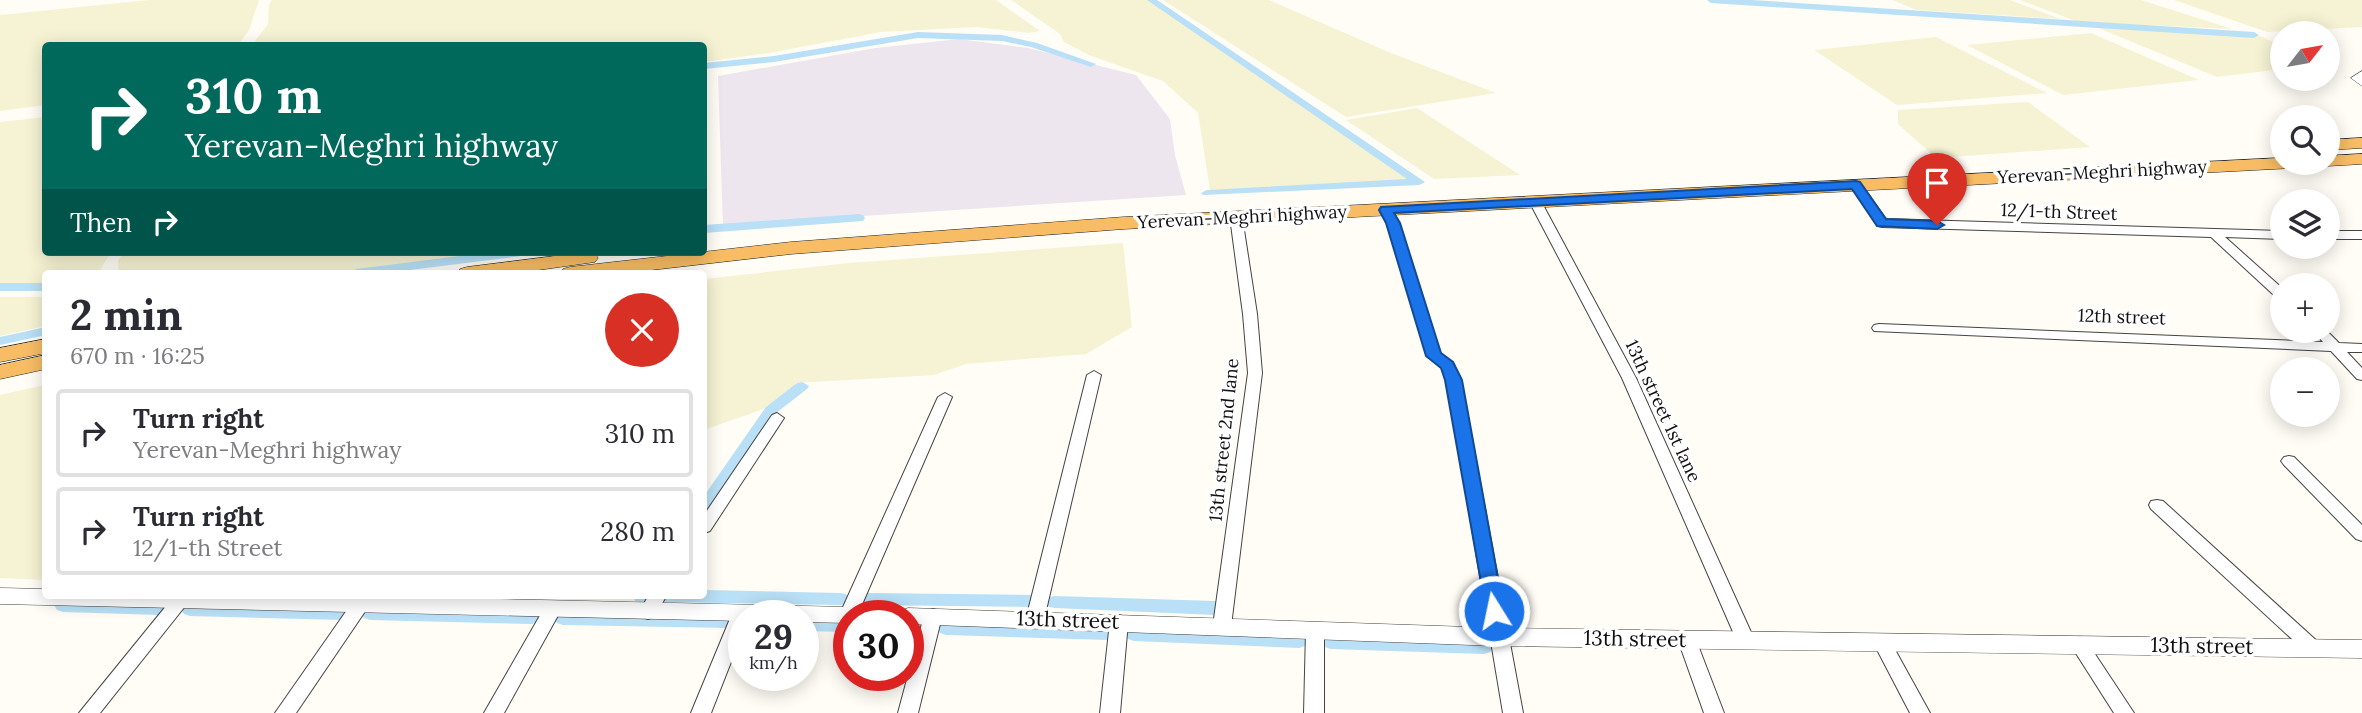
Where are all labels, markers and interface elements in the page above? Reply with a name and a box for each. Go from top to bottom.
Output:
north arrow [2270,21,2340,91]
map controls [2270,21,2340,427]
text: 310 m [185,64,321,126]
icon: right [70,70,161,161]
button: search [2270,105,2340,175]
text: Yerevan-Meghri highway [185,125,558,166]
pin [1907,153,1967,225]
street label: Yerevan-Meghri highway [1996,154,2208,189]
icon: arrive [1918,164,1956,202]
button: layers [2270,189,2340,259]
street label: 12/1-th Street [2000,198,2118,225]
street label: Yerevan-Meghri highway [1136,199,1348,234]
icon: right [146,203,184,241]
text: Then [70,206,132,239]
button: + [2270,273,2340,343]
text: 2 min [70,288,183,342]
button: close [605,293,679,367]
street label: 12th street [2078,303,2166,330]
street label: 13th street 1st lane [1620,336,1707,486]
text: 670 m · 16:25 [70,341,205,370]
street label: 13th street 2nd lane [1203,357,1244,523]
button: − [2270,357,2340,427]
text: Turn right [133,402,264,435]
icon: right [74,414,112,452]
text: 310 m [605,417,675,450]
text: Yerevan-Meghri highway [133,435,401,464]
text: Turn right [133,500,264,533]
icon: right [74,512,112,550]
text: 280 m [600,515,675,548]
text: 12/1-th Street [133,533,282,562]
position arrow [1457,574,1531,648]
speed limit sign: 30 [833,600,924,691]
street label: 13th street [1016,604,1121,635]
text: 29 [754,614,793,659]
street label: 13th street [1583,624,1688,653]
street label: 13th street [2150,631,2255,660]
text: km/h [749,651,798,674]

